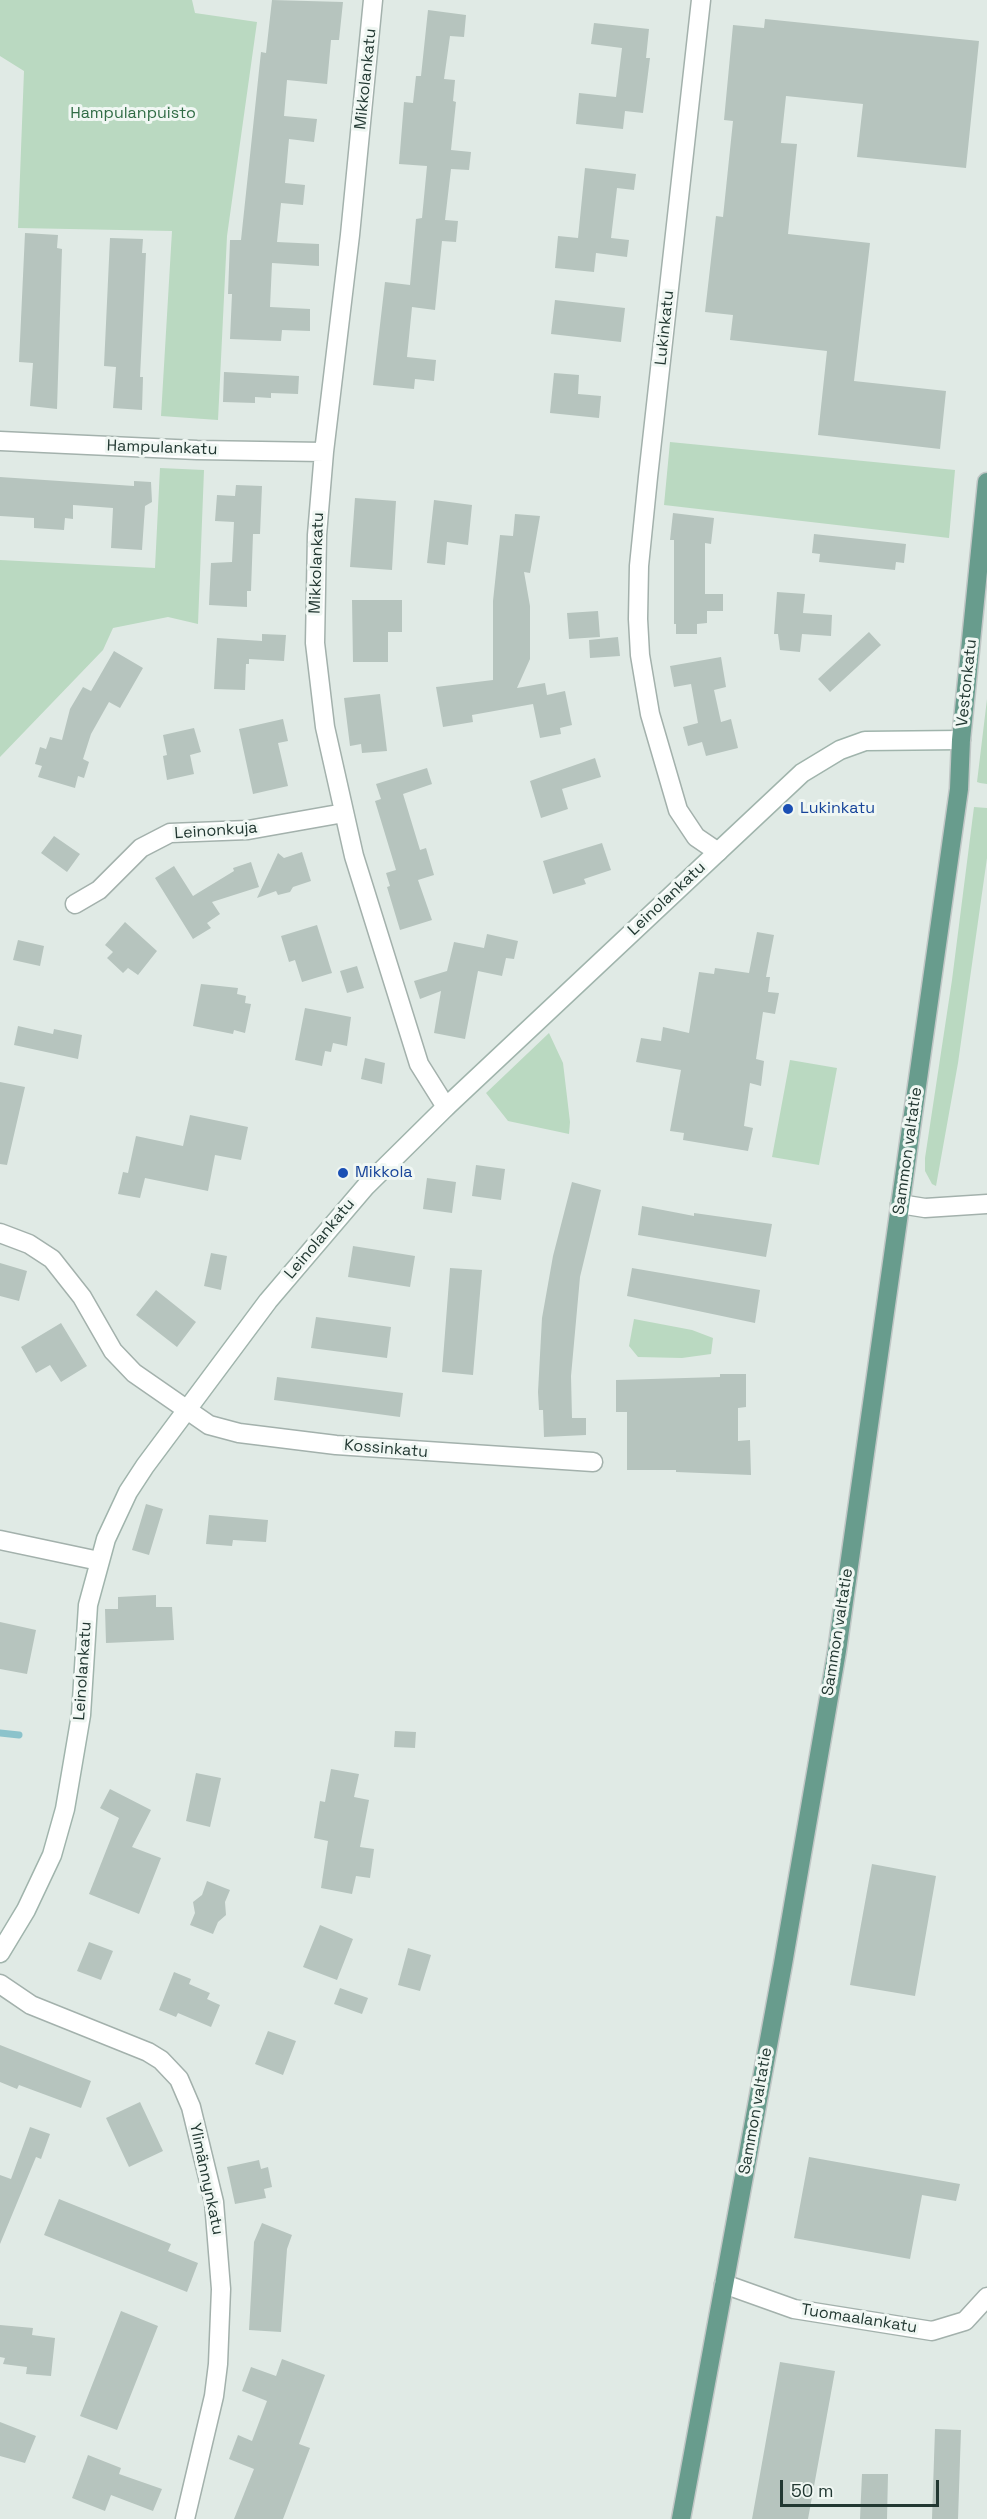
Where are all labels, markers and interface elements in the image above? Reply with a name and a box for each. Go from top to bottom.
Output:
street label: Mikkolankatu [351,27,381,131]
park label: Hampulanpuisto [70,104,196,124]
street label: Lukinkatu [652,290,678,366]
street label: Hampulankatu [106,436,218,460]
street label: Mikkolankatu [306,512,328,614]
street label: Vestonkatu [953,638,981,728]
place label: Lukinkatu [800,799,875,819]
marker: Lukinkatu [781,802,795,816]
street label: Leinonkuja [174,819,258,843]
street label: Leinolankatu [624,858,710,940]
street label: Sammon valtatie [890,1086,926,1216]
place label: Mikkola [355,1163,413,1183]
marker: Mikkola [336,1166,350,1180]
street label: Leinolankatu [281,1195,359,1283]
street label: Kossinkatu [343,1436,429,1462]
street label: Sammon valtatie [818,1567,858,1697]
street label: Leinolankatu [70,1621,96,1721]
street label: Sammon valtatie [735,2046,777,2176]
street label: Ylimännynkatu [185,2121,227,2237]
street label: Tuomaalankatu [800,2300,918,2338]
scale bar [783,2468,942,2506]
text: 50 m [791,2479,833,2502]

